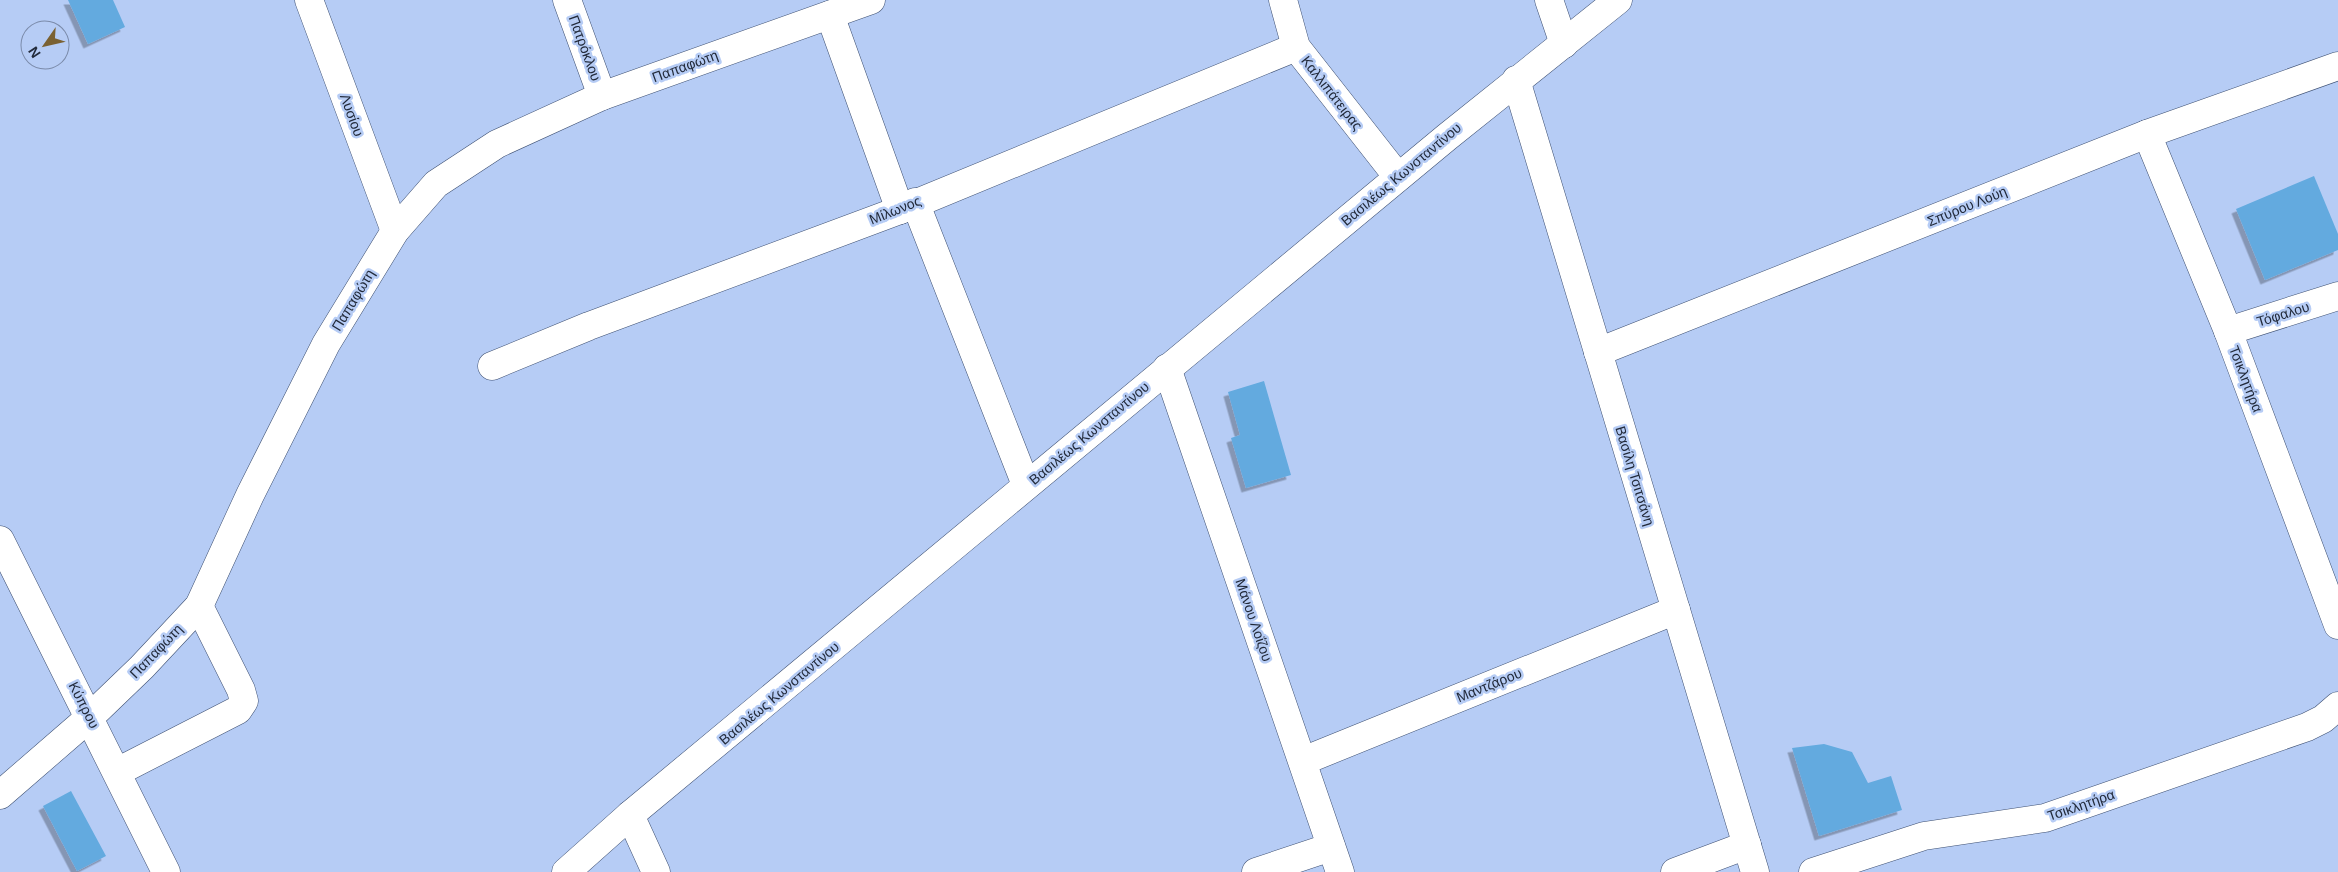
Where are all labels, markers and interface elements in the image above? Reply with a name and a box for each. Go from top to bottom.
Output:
street label: Πατρόκλου [566,13,604,83]
north arrow [20,20,70,70]
text: N [25,44,44,61]
street label: Παπαφώτη [650,47,720,85]
street label: Καλλιπάτειρας [1298,53,1366,133]
street label: Λυσίου [337,91,367,139]
street label: Βασιλέως Κωνσταντίνου [1338,119,1464,229]
street label: Σπύρου Λούη [1925,183,2009,229]
street label: Μίλωνος [867,192,923,228]
street label: Παπαφώτη [328,266,378,334]
street label: Τόφαλου [2255,298,2311,330]
street label: Τσικλητήρα [2226,343,2266,415]
street label: Βασιλέως Κωνσταντίνου [1026,378,1152,488]
street label: Βασίλη Τσιτσάνη [1612,424,1658,528]
street label: Μάνου Λοΐζου [1232,577,1276,663]
street label: Παπαφώτη [126,621,186,681]
street label: Βασιλέως Κωνσταντίνου [716,638,842,748]
street label: Μαντζάρου [1454,665,1524,705]
street label: Κύπρου [66,679,102,731]
street label: Τσικλητήρα [2045,786,2117,824]

